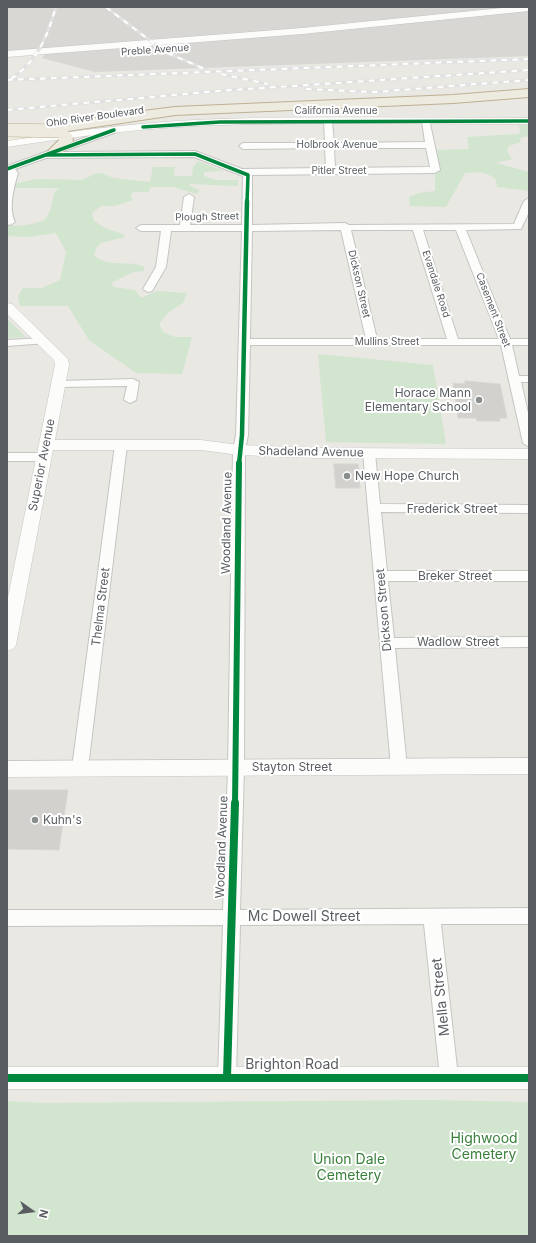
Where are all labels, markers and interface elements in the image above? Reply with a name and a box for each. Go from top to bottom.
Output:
street label: Preble Avenue [121,42,189,58]
street label: Ohio River Boulevard [45,104,145,130]
street label: California Avenue [295,105,377,117]
street label: Holbrook Avenue [297,139,377,151]
street label: Pitler Street [311,165,367,177]
street label: Plough Street [175,210,239,224]
street label: Dickson Street [345,249,373,319]
street label: Evandale Road [419,249,453,319]
street label: Casement Street [473,271,513,349]
street label: Mullins Street [355,336,419,348]
place label: Horace Mann Elementary School [365,386,471,414]
marker: Horace Mann Elementary School [474,395,484,405]
street label: Superior Avenue [26,417,58,513]
street label: Shadeland Avenue [258,444,364,460]
place label: New Hope Church [355,469,459,483]
marker: New Hope Church [342,471,352,481]
street label: Woodland Avenue [219,472,235,574]
street label: Frederick Street [407,502,497,516]
street label: Thelma Street [89,567,113,647]
street label: Dickson Street [373,568,395,652]
street label: Breker Street [418,569,492,583]
street label: Wadlow Street [417,635,499,649]
street label: Stayton Street [252,760,332,774]
street label: Woodland Avenue [213,795,231,899]
place label: Kuhn's [43,813,82,827]
marker: Kuhn's [30,815,40,825]
street label: Mc Dowell Street [248,909,360,925]
street label: Mella Street [429,957,453,1037]
street label: Brighton Road [245,1057,339,1073]
park label: Highwood Cemetery [450,1131,518,1164]
park label: Union Dale Cemetery [313,1152,385,1184]
north arrow [12,1191,52,1231]
text: N [36,1208,51,1220]

